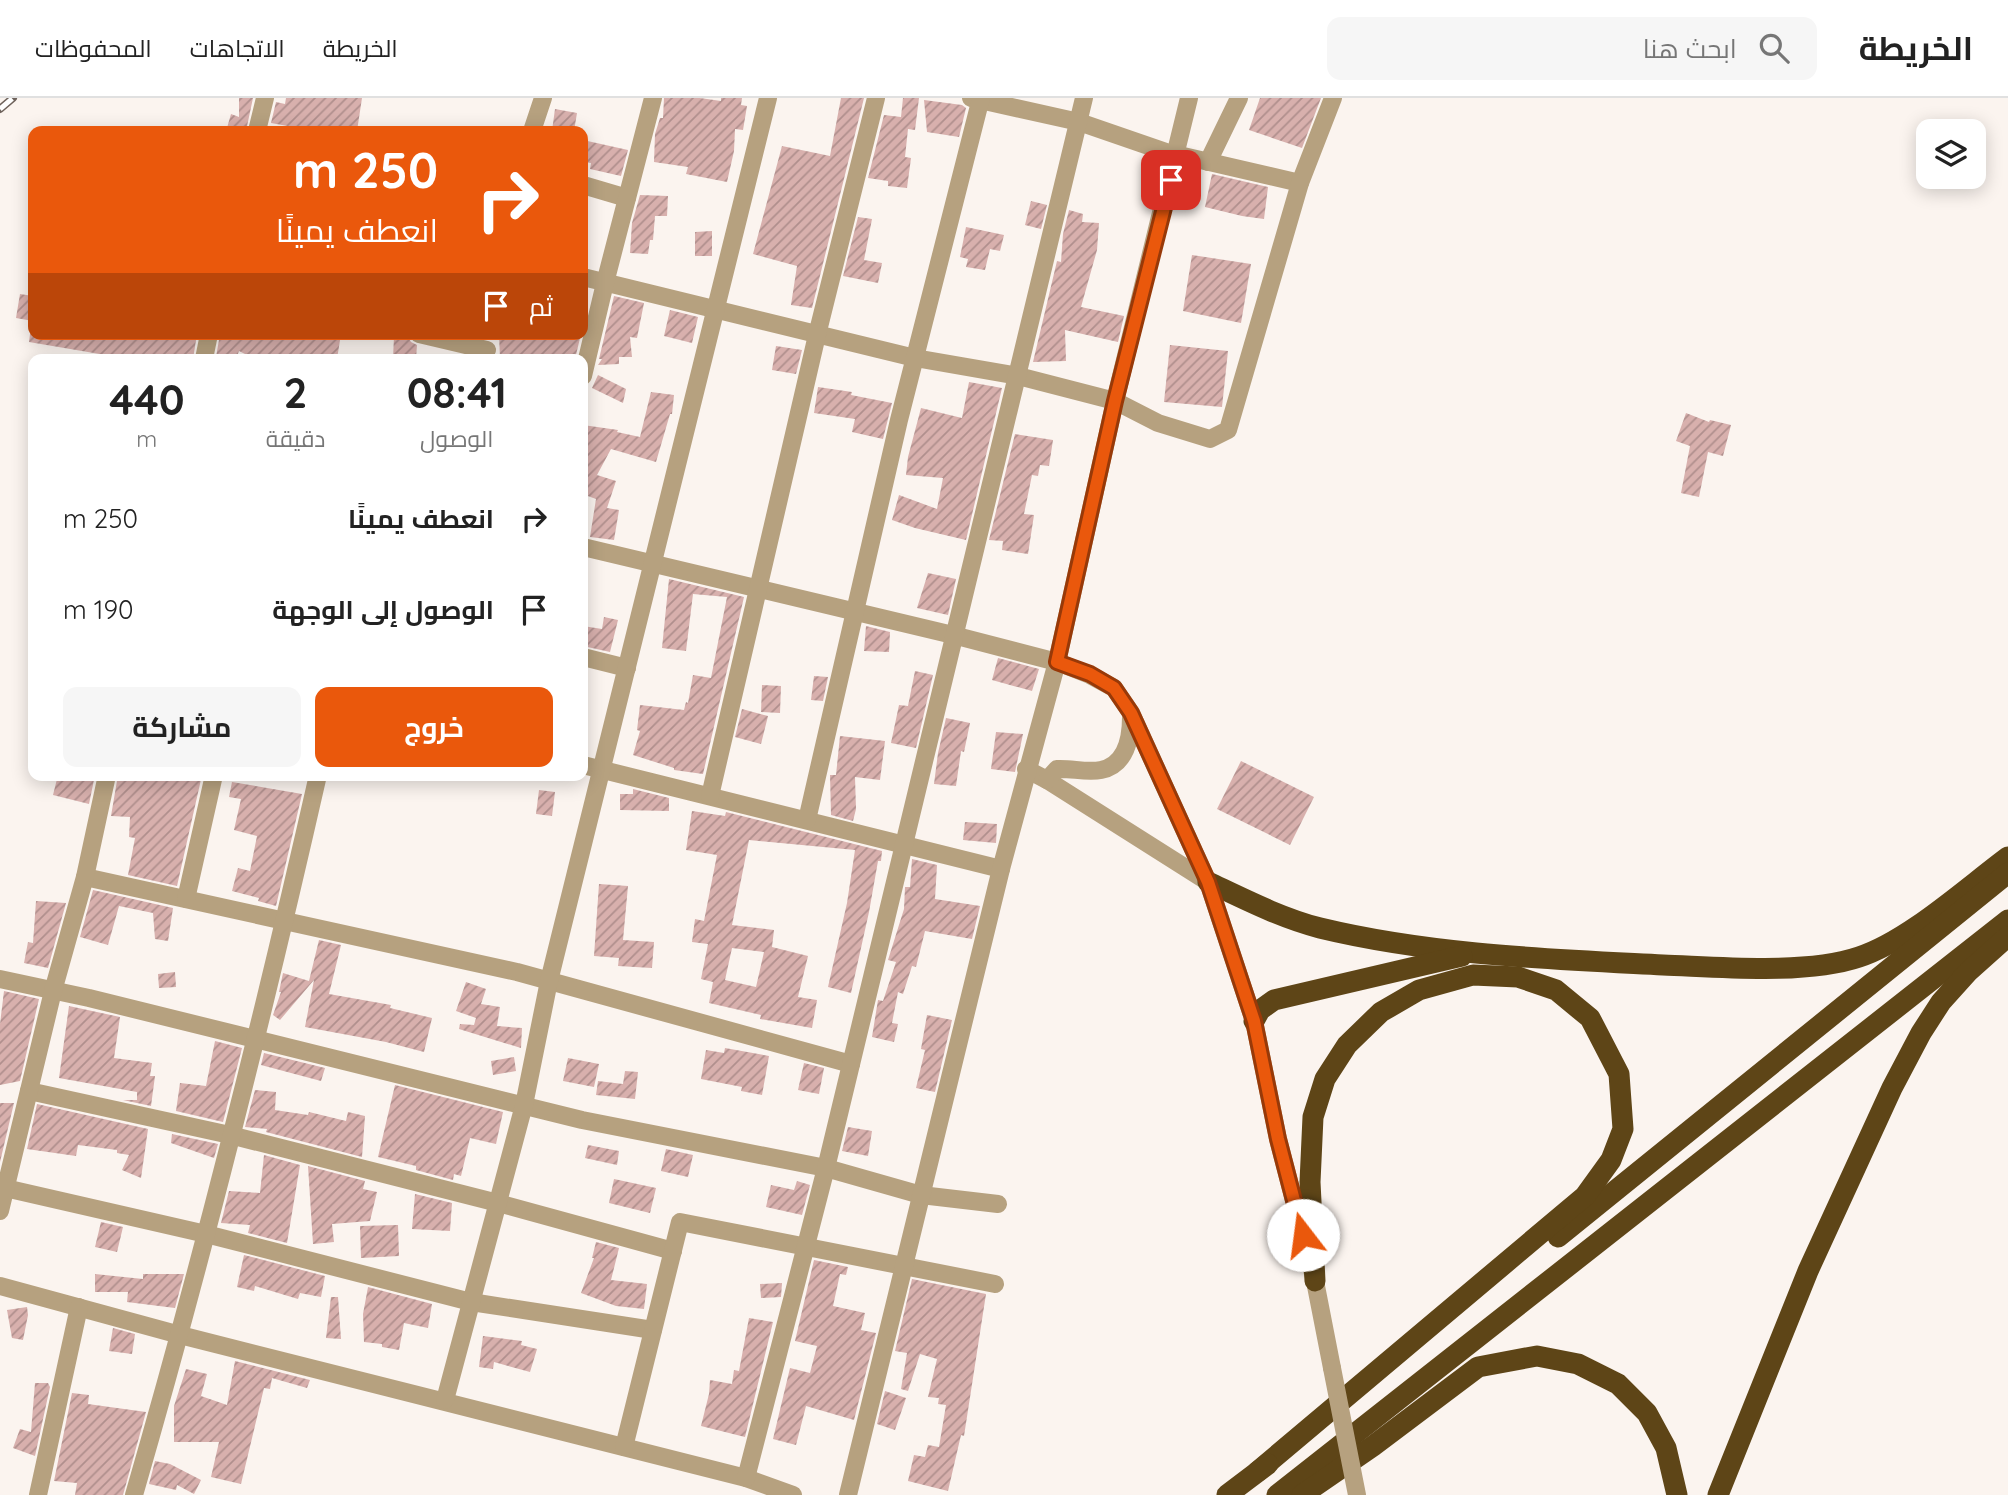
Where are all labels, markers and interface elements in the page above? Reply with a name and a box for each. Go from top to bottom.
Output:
search box [1327,17,1817,80]
text: الخريطة [1859,27,1973,68]
icon: search [1755,29,1793,67]
text: ابحث هنا [1643,32,1737,65]
text: المحفوظات [35,33,152,63]
text: الاتجاهات [190,33,285,63]
text: الخريطة [323,33,398,63]
map controls [1916,119,1986,189]
button: layers [1916,119,1986,189]
text: 250 m [293,139,438,200]
pin [1141,150,1201,210]
icon: right [462,154,553,245]
icon: arrive [1152,161,1190,199]
text: انعطف يمينًا [276,210,438,250]
icon: arrive [477,287,515,325]
text: ثم [529,290,553,323]
text: 2 [284,366,308,419]
text: 08:41 [407,366,507,419]
text: 440 [109,373,184,426]
text: m [136,424,157,453]
text: دقيقة [266,424,325,453]
text: الوصول [420,424,493,453]
icon: right [515,500,553,538]
text: 250 m [63,502,138,535]
text: انعطف يمينًا [348,502,494,535]
icon: arrive [515,591,553,629]
text: 190 m [63,593,133,626]
text: الوصول إلى الوجهة [272,593,494,626]
button: مشاركة [63,687,301,767]
button: خروج [315,687,553,767]
position arrow [1266,1198,1340,1272]

